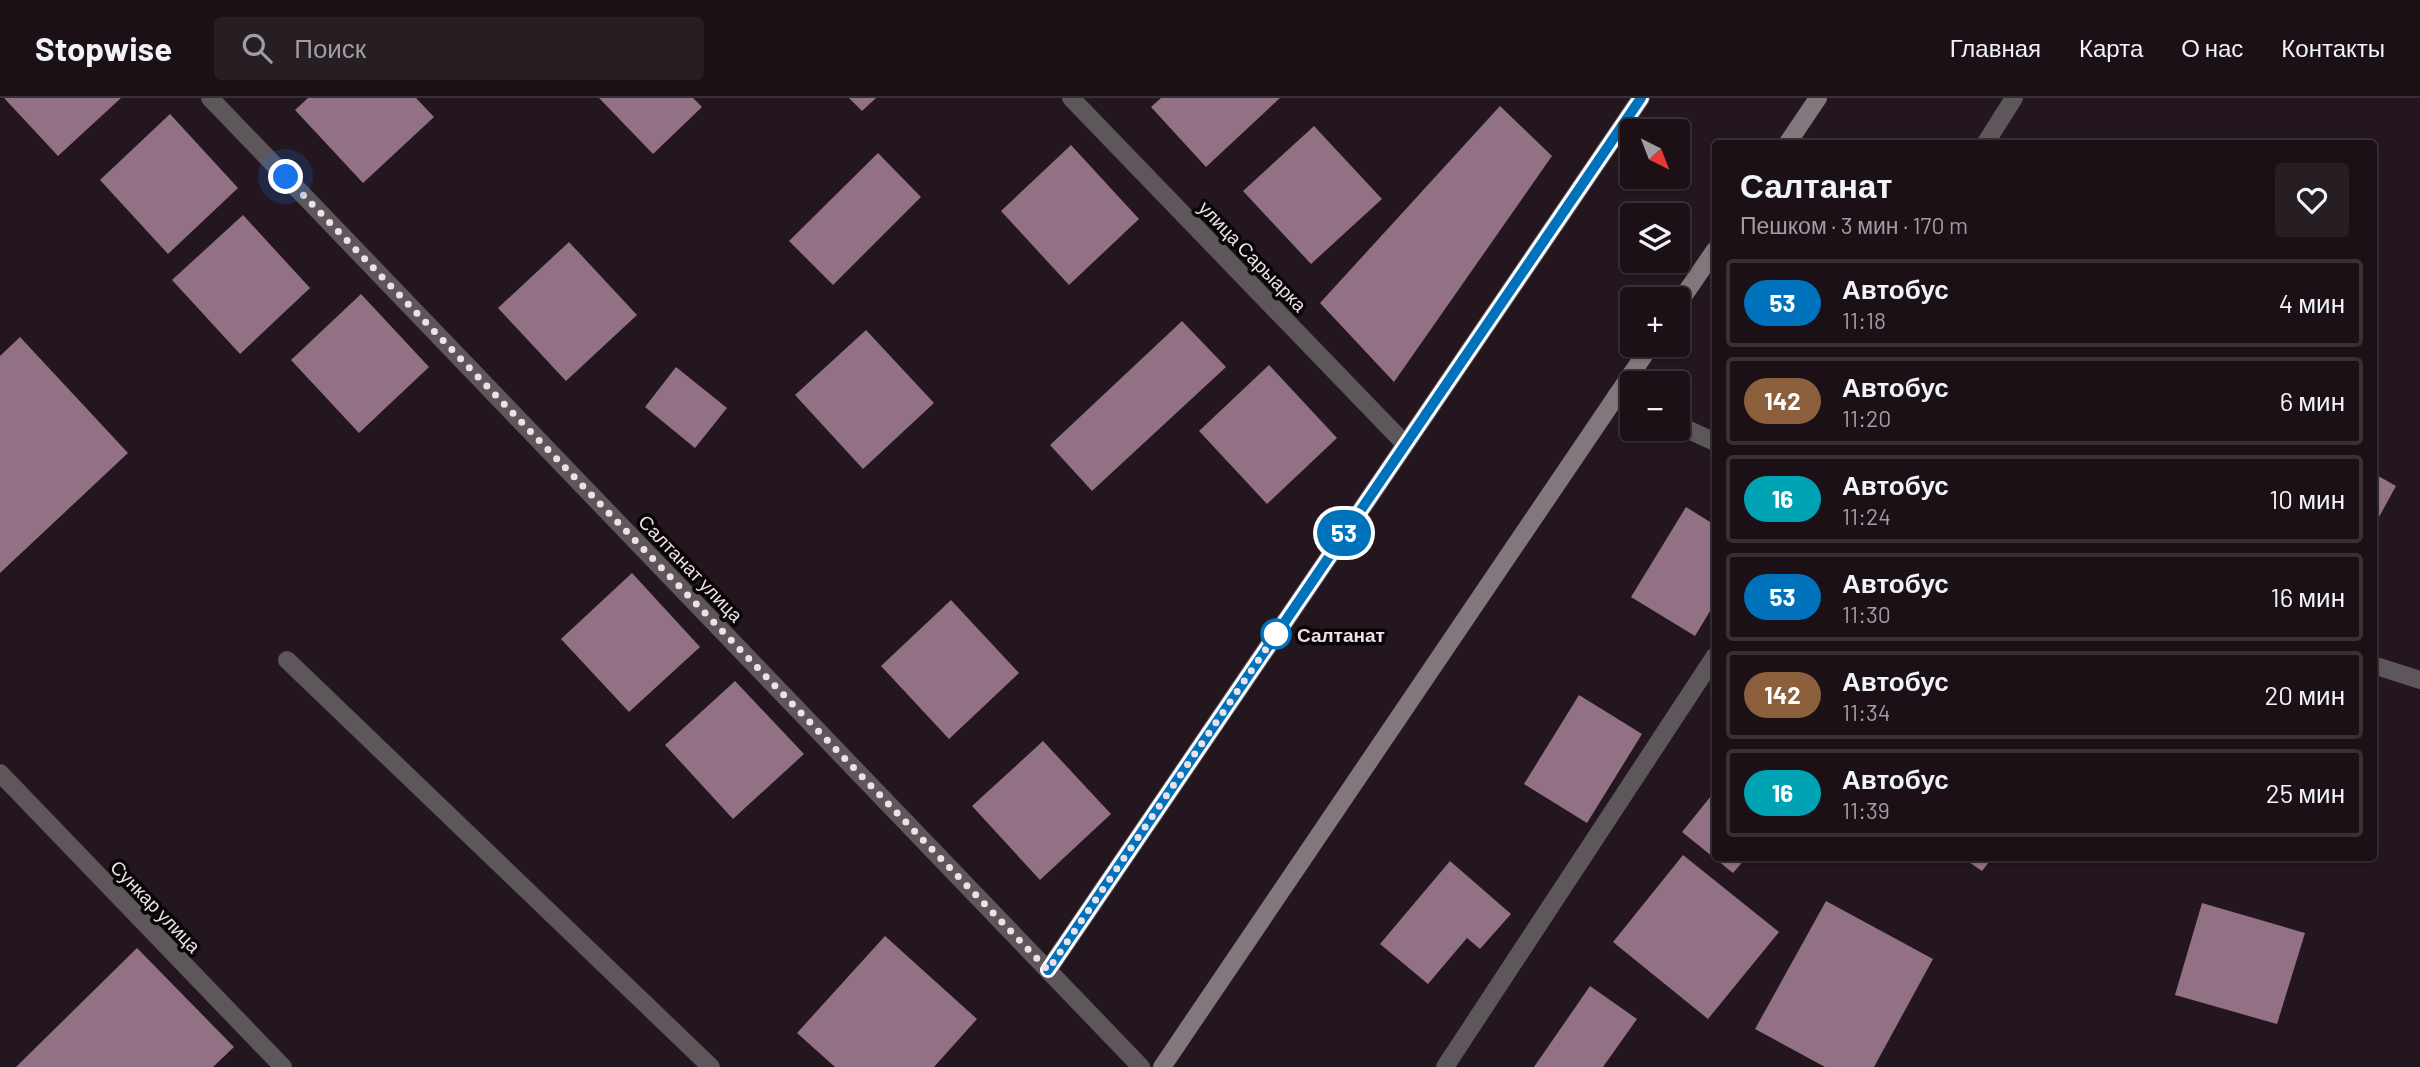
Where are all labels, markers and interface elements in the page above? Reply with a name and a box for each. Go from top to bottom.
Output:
search box [214,17,704,80]
text: Stopwise [35,28,172,68]
icon: search [238,29,276,67]
text: Поиск [294,32,366,63]
text: Главная [1950,33,2041,62]
text: Карта [2079,33,2143,62]
text: О нас [2181,33,2243,62]
text: Контакты [2281,33,2385,62]
north arrow [1620,119,1690,189]
map controls [1620,119,1690,441]
your location [268,159,303,194]
button: heart [2275,163,2349,237]
text: Салтанат [1740,165,1893,205]
street label: улица Сарыарка [1194,196,1312,317]
button: layers [1620,203,1690,273]
text: Пешком · 3 мин · 170 m [1740,211,1968,239]
text: Автобус [1842,273,1949,304]
button: + [1620,287,1690,357]
text: 4 мин [2279,287,2345,318]
text: 53 [1770,288,1795,317]
text: 11:18 [1842,306,1886,334]
button: − [1620,371,1690,441]
text: Автобус [1842,371,1949,402]
text: 6 мин [2280,385,2345,416]
text: 142 [1764,386,1801,415]
text: 11:20 [1842,404,1891,432]
text: Автобус [1842,469,1949,500]
text: 10 мин [2269,483,2345,514]
text: 16 [1772,484,1793,513]
text: 11:24 [1842,502,1891,530]
street label: Салтанат улица [634,510,748,627]
line badge: 53 [1312,510,1376,556]
text: 53 [1331,518,1357,547]
text: Автобус [1842,567,1949,598]
text: 16 мин [2271,581,2345,612]
text: 53 [1770,582,1795,611]
text: 11:30 [1842,600,1891,628]
marker: Салтанат [1261,619,1291,649]
place label: Салтанат [1297,623,1385,646]
text: Автобус [1842,665,1949,696]
text: 20 мин [2264,679,2345,710]
text: 142 [1764,680,1801,709]
text: 11:34 [1842,698,1890,726]
text: Автобус [1842,763,1949,794]
text: 25 мин [2266,777,2345,808]
text: 16 [1772,778,1793,807]
text: 11:39 [1842,796,1890,824]
street label: Сункар улица [106,855,206,957]

